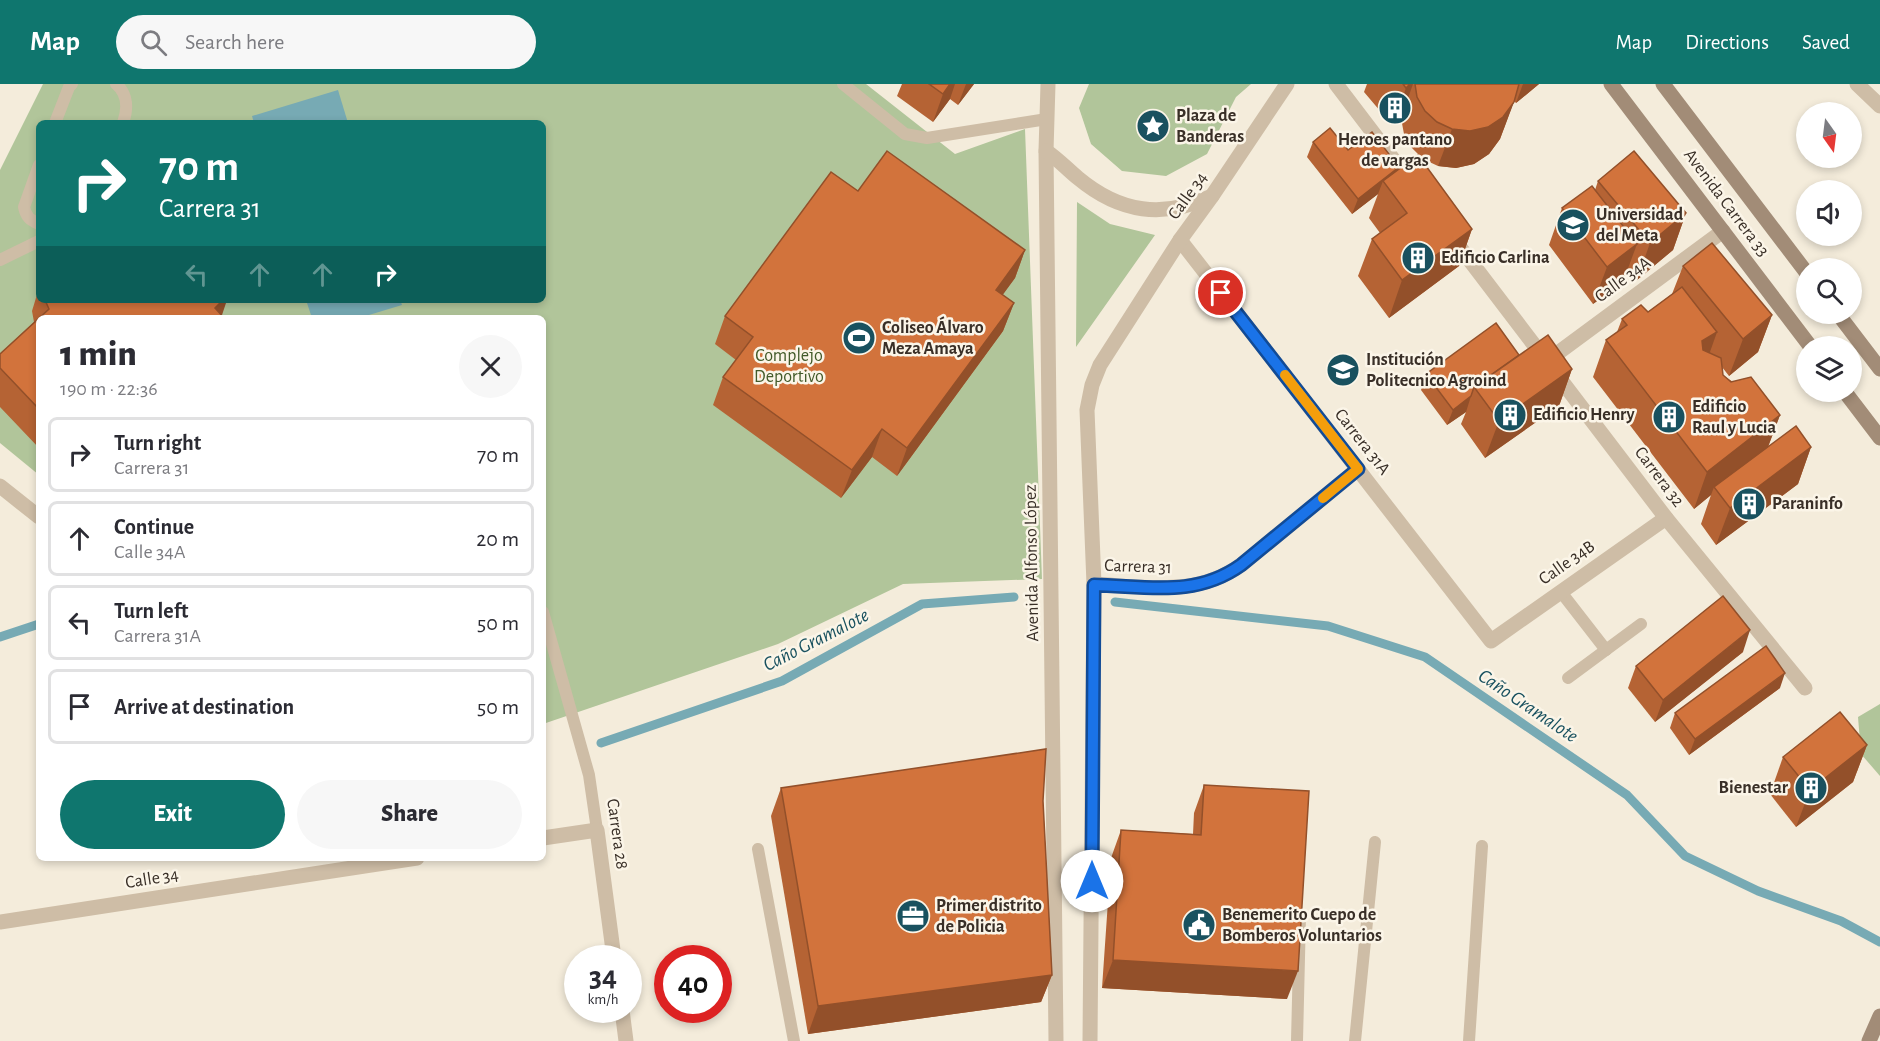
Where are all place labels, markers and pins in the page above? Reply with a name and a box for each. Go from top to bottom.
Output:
building icon: Heroes pantano de vargas [1377,90,1413,126]
place label: Plaza de Banderas [1176,107,1244,146]
place icon: Plaza de Banderas [1135,108,1171,144]
place label: Heroes pantano de vargas [1338,131,1452,170]
place label: Universidad del Meta [1596,206,1684,245]
school or university icon: Universidad del Meta [1555,207,1591,243]
building icon: Edificio Carlina [1400,240,1436,276]
place label: Edificio Carlina [1441,249,1550,267]
pin [1195,267,1246,318]
place label: Coliseo Álvaro Meza Amaya [882,316,984,358]
sports icon: Coliseo Álvaro Meza Amaya [841,320,877,356]
place label: Institución Politecnico Agroind [1366,351,1507,390]
school or university icon: Institución Politecnico Agroind [1325,352,1361,388]
building icon: Edificio Henry [1492,397,1528,433]
place label: Edificio Raul y Lucia [1692,398,1777,437]
building icon: Edificio Raul y Lucia [1651,399,1687,435]
place label: Edificio Henry [1533,406,1635,424]
building icon: Paraninfo [1731,486,1767,522]
place label: Paraninfo [1772,495,1843,513]
building icon: Bienestar [1793,770,1829,806]
place label: Bienestar [1719,779,1789,797]
place label: Primer distrito de Policia [936,897,1042,936]
office icon: Primer distrito de Policia [895,898,931,934]
place label: Benemerito Cuepo de Bomberos Voluntarios [1222,906,1382,945]
public building icon: Benemerito Cuepo de Bomberos Voluntarios [1181,907,1217,943]

